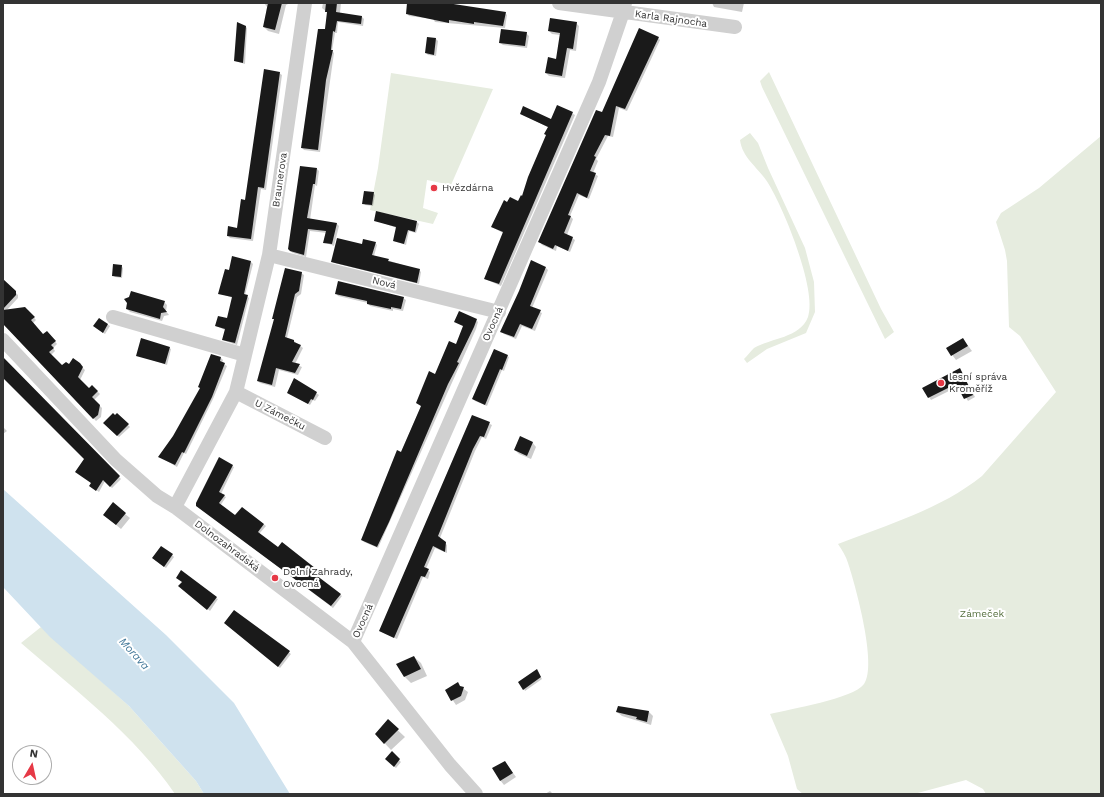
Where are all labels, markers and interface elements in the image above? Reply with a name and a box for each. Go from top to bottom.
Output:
street label: Karla Rajnocha [634,8,708,30]
street label: Braunerova [270,152,290,208]
place label: Hvězdárna [442,182,493,194]
marker: Hvězdárna [429,183,439,193]
street label: Nová [371,274,397,292]
street label: Ovocná [480,305,506,343]
place label: lesní správa Kroměříž [949,371,1007,394]
marker: lesní správa Kroměříž [936,378,946,388]
street label: U Zámečku [253,397,307,433]
street label: Dolnozahradská [192,518,262,574]
place label: Dolní Zahrady, Ovocná [283,566,353,590]
marker: Dolní Zahrady, Ovocná [270,573,280,583]
street label: Ovocná [350,602,376,640]
park label: Zámeček [960,608,1004,620]
water label: Morava [116,635,152,673]
north arrow [12,745,52,785]
text: N [29,747,39,761]

